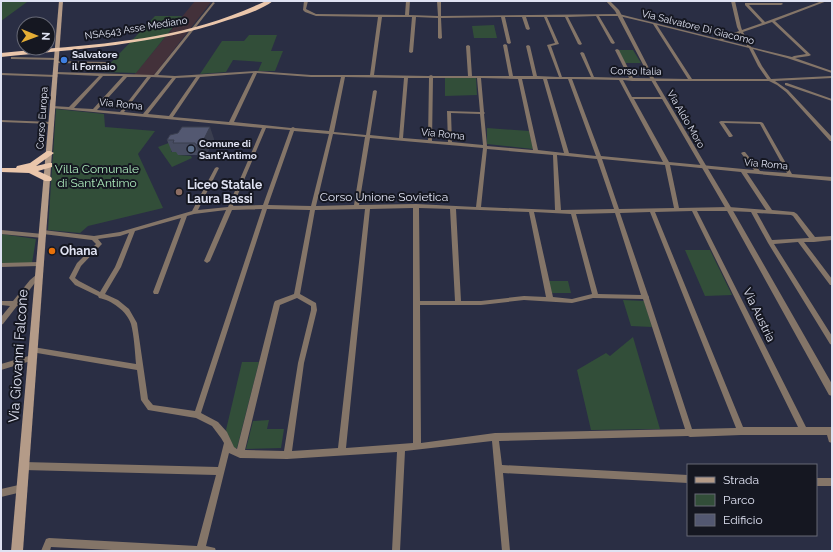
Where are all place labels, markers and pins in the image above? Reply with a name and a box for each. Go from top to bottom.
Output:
place label: Salvatore il Fornaio [72,49,117,72]
marker: Salvatore il Fornaio [59,55,69,65]
place label: Comune di Sant'Antimo [199,138,257,161]
marker: Comune di Sant'Antimo [186,144,196,154]
place label: Liceo Statale Laura Bassi [187,178,262,206]
marker: Liceo Statale Laura Bassi [174,187,184,197]
place label: Ohana [60,244,97,258]
marker: Ohana [47,246,57,256]

